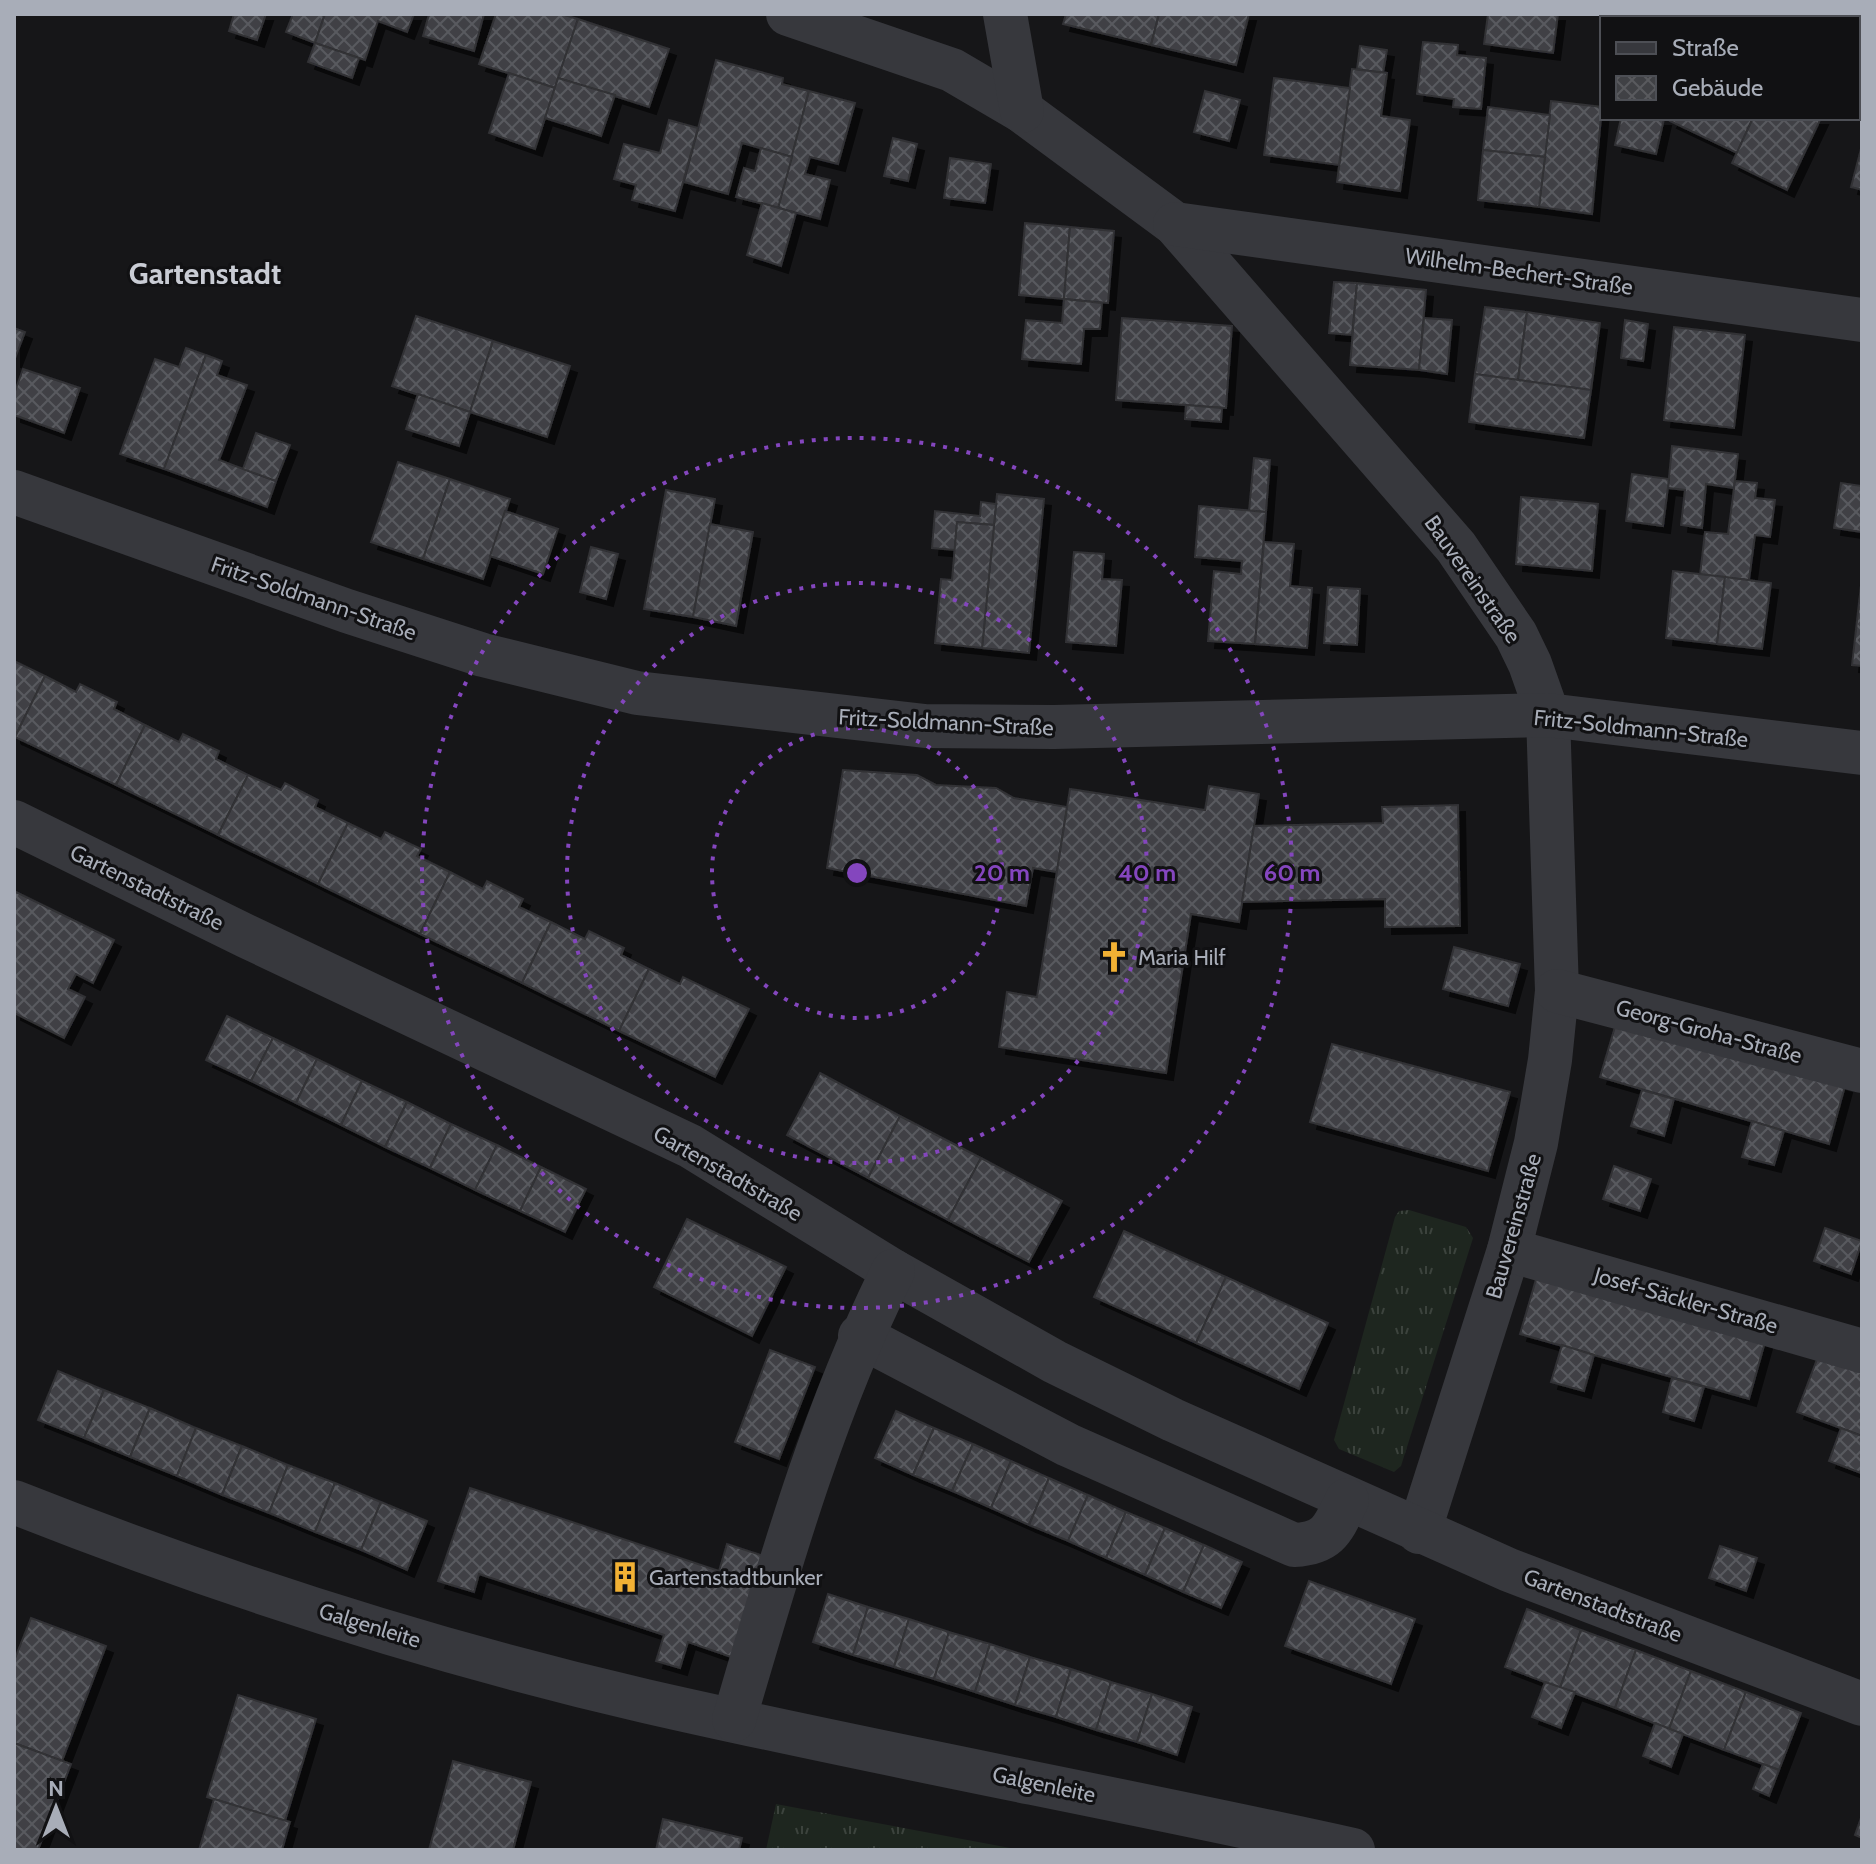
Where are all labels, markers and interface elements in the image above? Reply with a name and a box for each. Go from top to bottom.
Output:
legend [1600,16,1860,120]
text: Straße [1672,33,1739,62]
text: Gebäude [1672,73,1763,102]
street label: Wilhelm-Bechert-Straße [1403,242,1635,301]
district label: Gartenstadt [129,255,281,292]
street label: Bauvereinstraße [1419,510,1527,648]
street label: Fritz-Soldmann-Straße [208,551,420,646]
street label: Fritz-Soldmann-Straße [838,703,1054,742]
street label: Fritz-Soldmann-Straße [1532,704,1750,753]
street label: Gartenstadtstraße [66,839,228,936]
text: 20 m [974,858,1030,887]
text: 40 m [1118,858,1176,887]
text: 60 m [1264,858,1320,887]
centre of rings [843,859,871,887]
church icon: Maria Hilf [1097,940,1131,974]
place label: Maria Hilf [1138,944,1226,971]
street label: Georg-Groha-Straße [1613,994,1805,1069]
street label: Gartenstadtstraße [648,1120,807,1227]
street label: Bauvereinstraße [1480,1150,1547,1302]
street label: Josef-Säckler-Straße [1590,1261,1781,1340]
building icon: Gartenstadtbunker [608,1560,642,1594]
street label: Gartenstadtstraße [1520,1563,1686,1648]
place label: Gartenstadtbunker [649,1564,823,1591]
street label: Galgenleite [316,1597,424,1654]
street label: Galgenleite [990,1760,1098,1809]
north arrow [16,1768,96,1848]
text: N [48,1775,64,1802]

